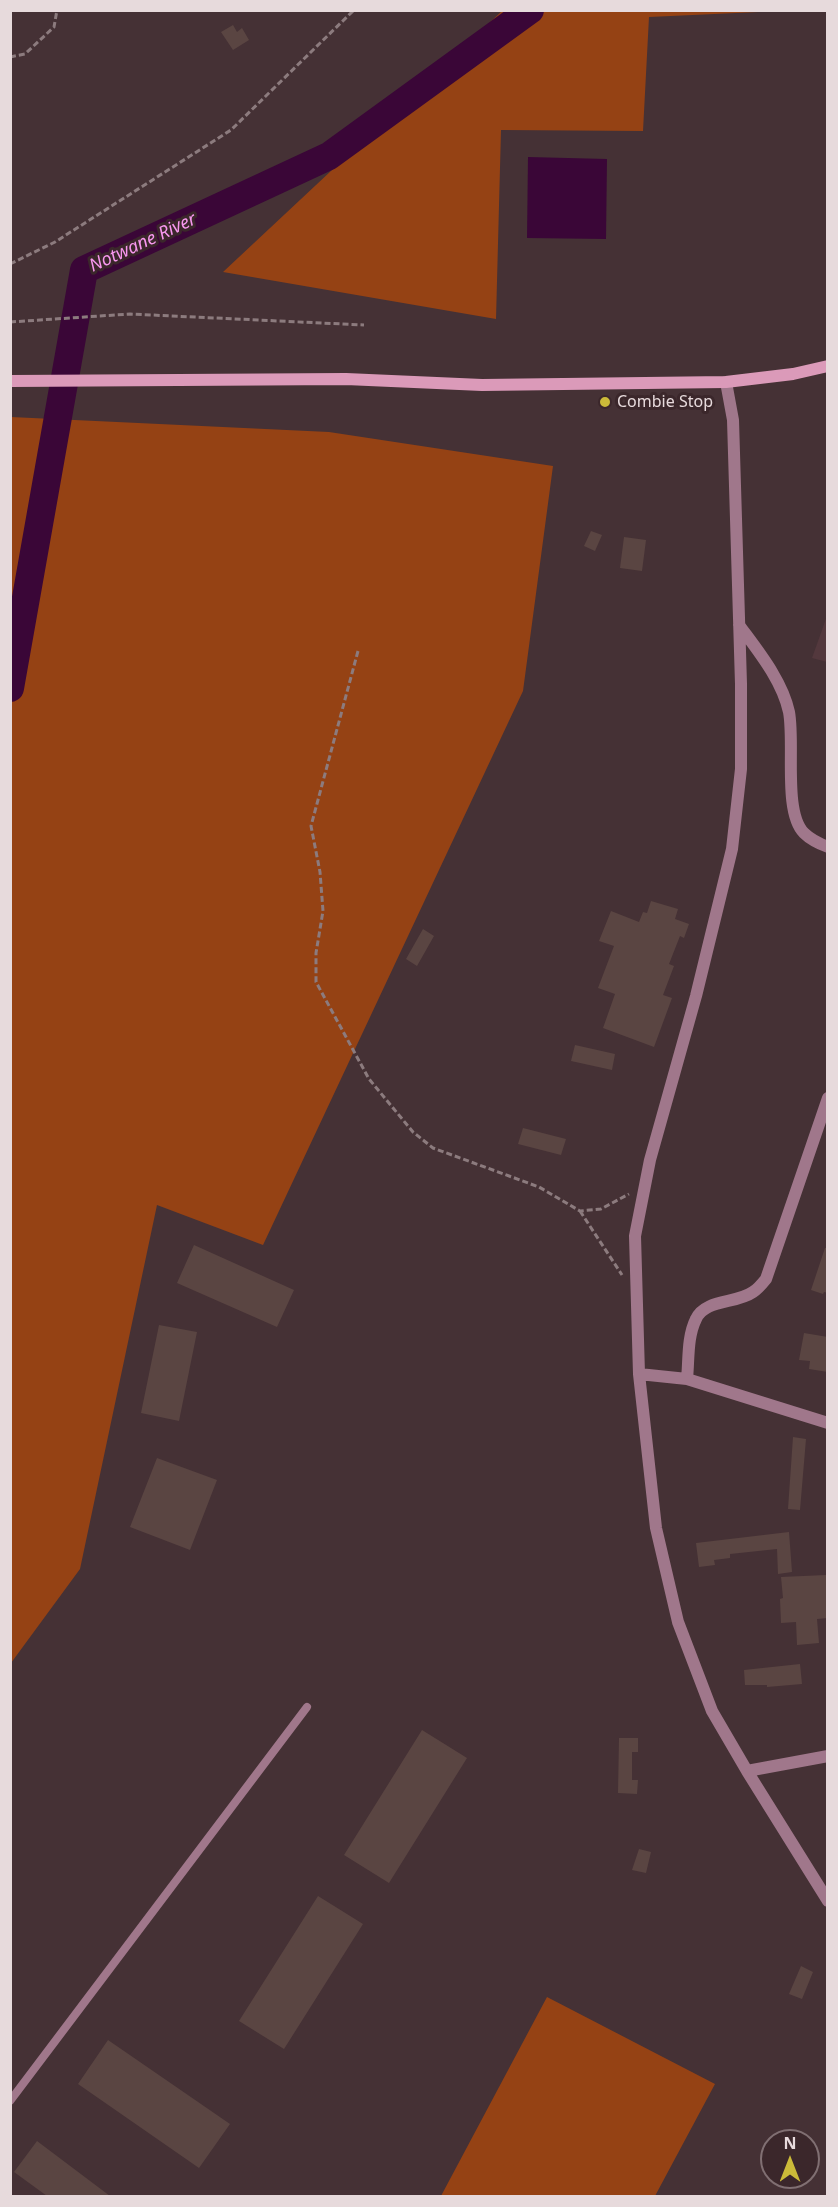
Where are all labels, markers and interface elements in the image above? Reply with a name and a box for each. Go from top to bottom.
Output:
water label: Notwane River [86,209,200,277]
place label: Combie Stop [617,392,713,412]
marker: Combie Stop [598,395,612,409]
north arrow [760,2129,820,2189]
text: N [783,2132,797,2154]

